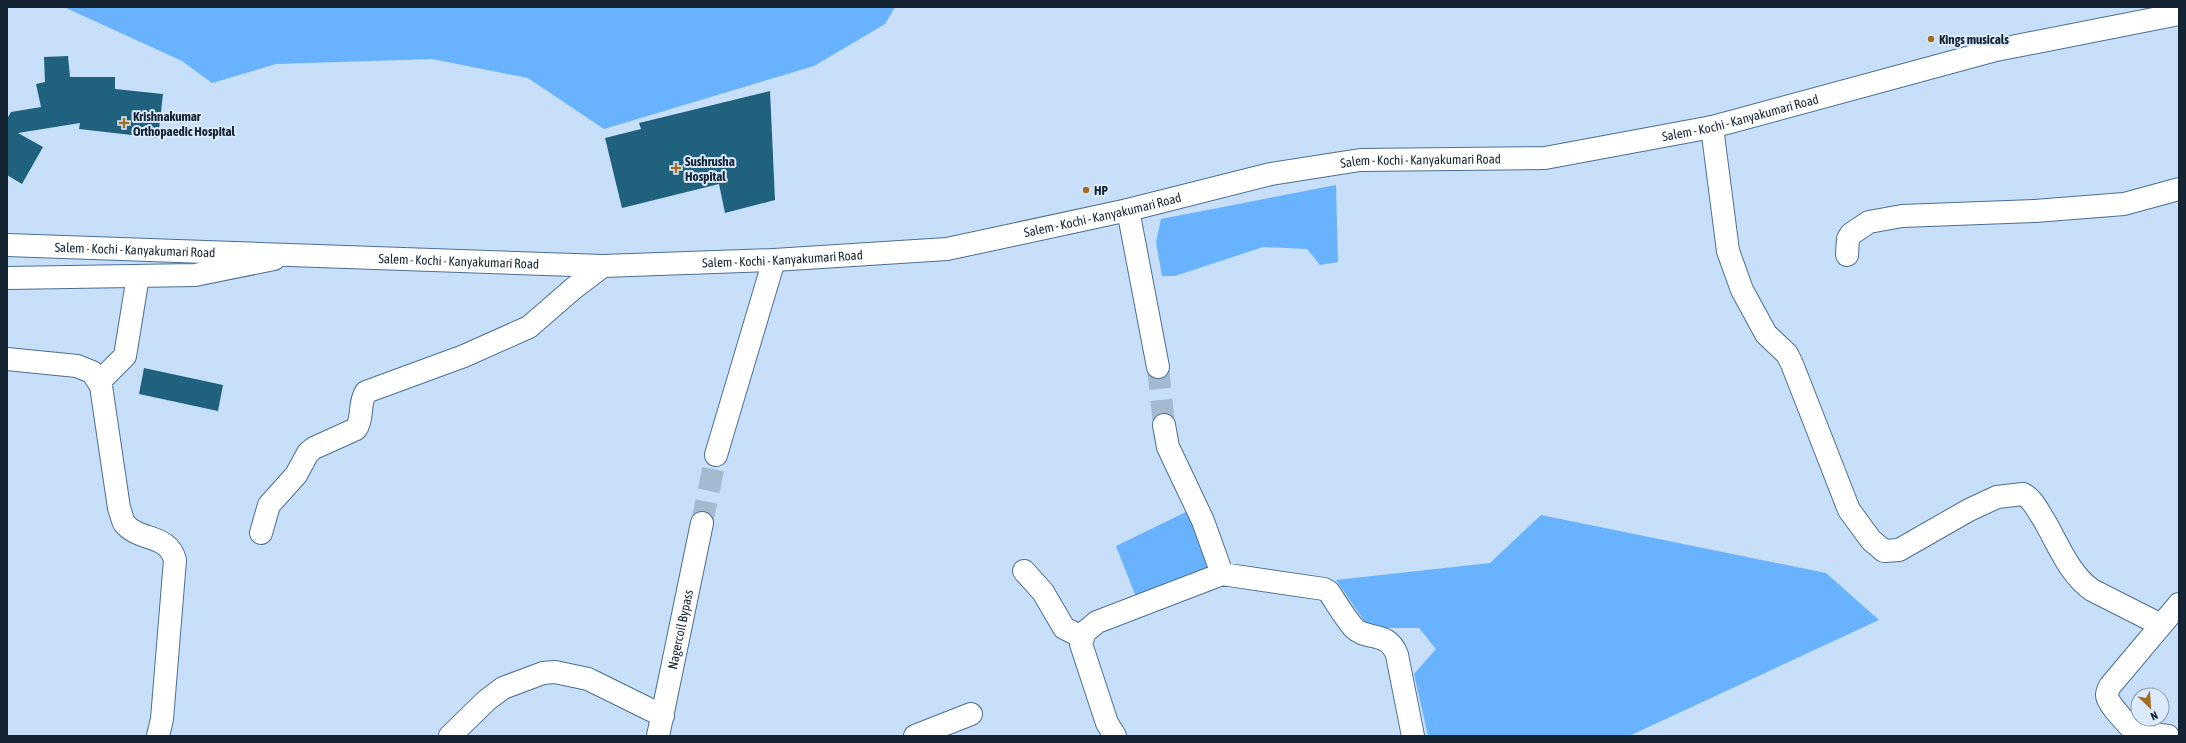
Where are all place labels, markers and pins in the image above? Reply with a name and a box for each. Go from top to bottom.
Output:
place label: Kings musicals [1939,32,2009,47]
marker: Kings musicals [1926,34,1936,44]
place label: Krishnakumar Orthopaedic Hospital [133,109,235,139]
marker: Krishnakumar Orthopaedic Hospital [118,117,130,129]
place label: Sushrusha Hospital [685,154,735,184]
marker: Sushrusha Hospital [670,162,682,174]
place label: HP [1094,183,1109,198]
marker: HP [1081,185,1091,195]

